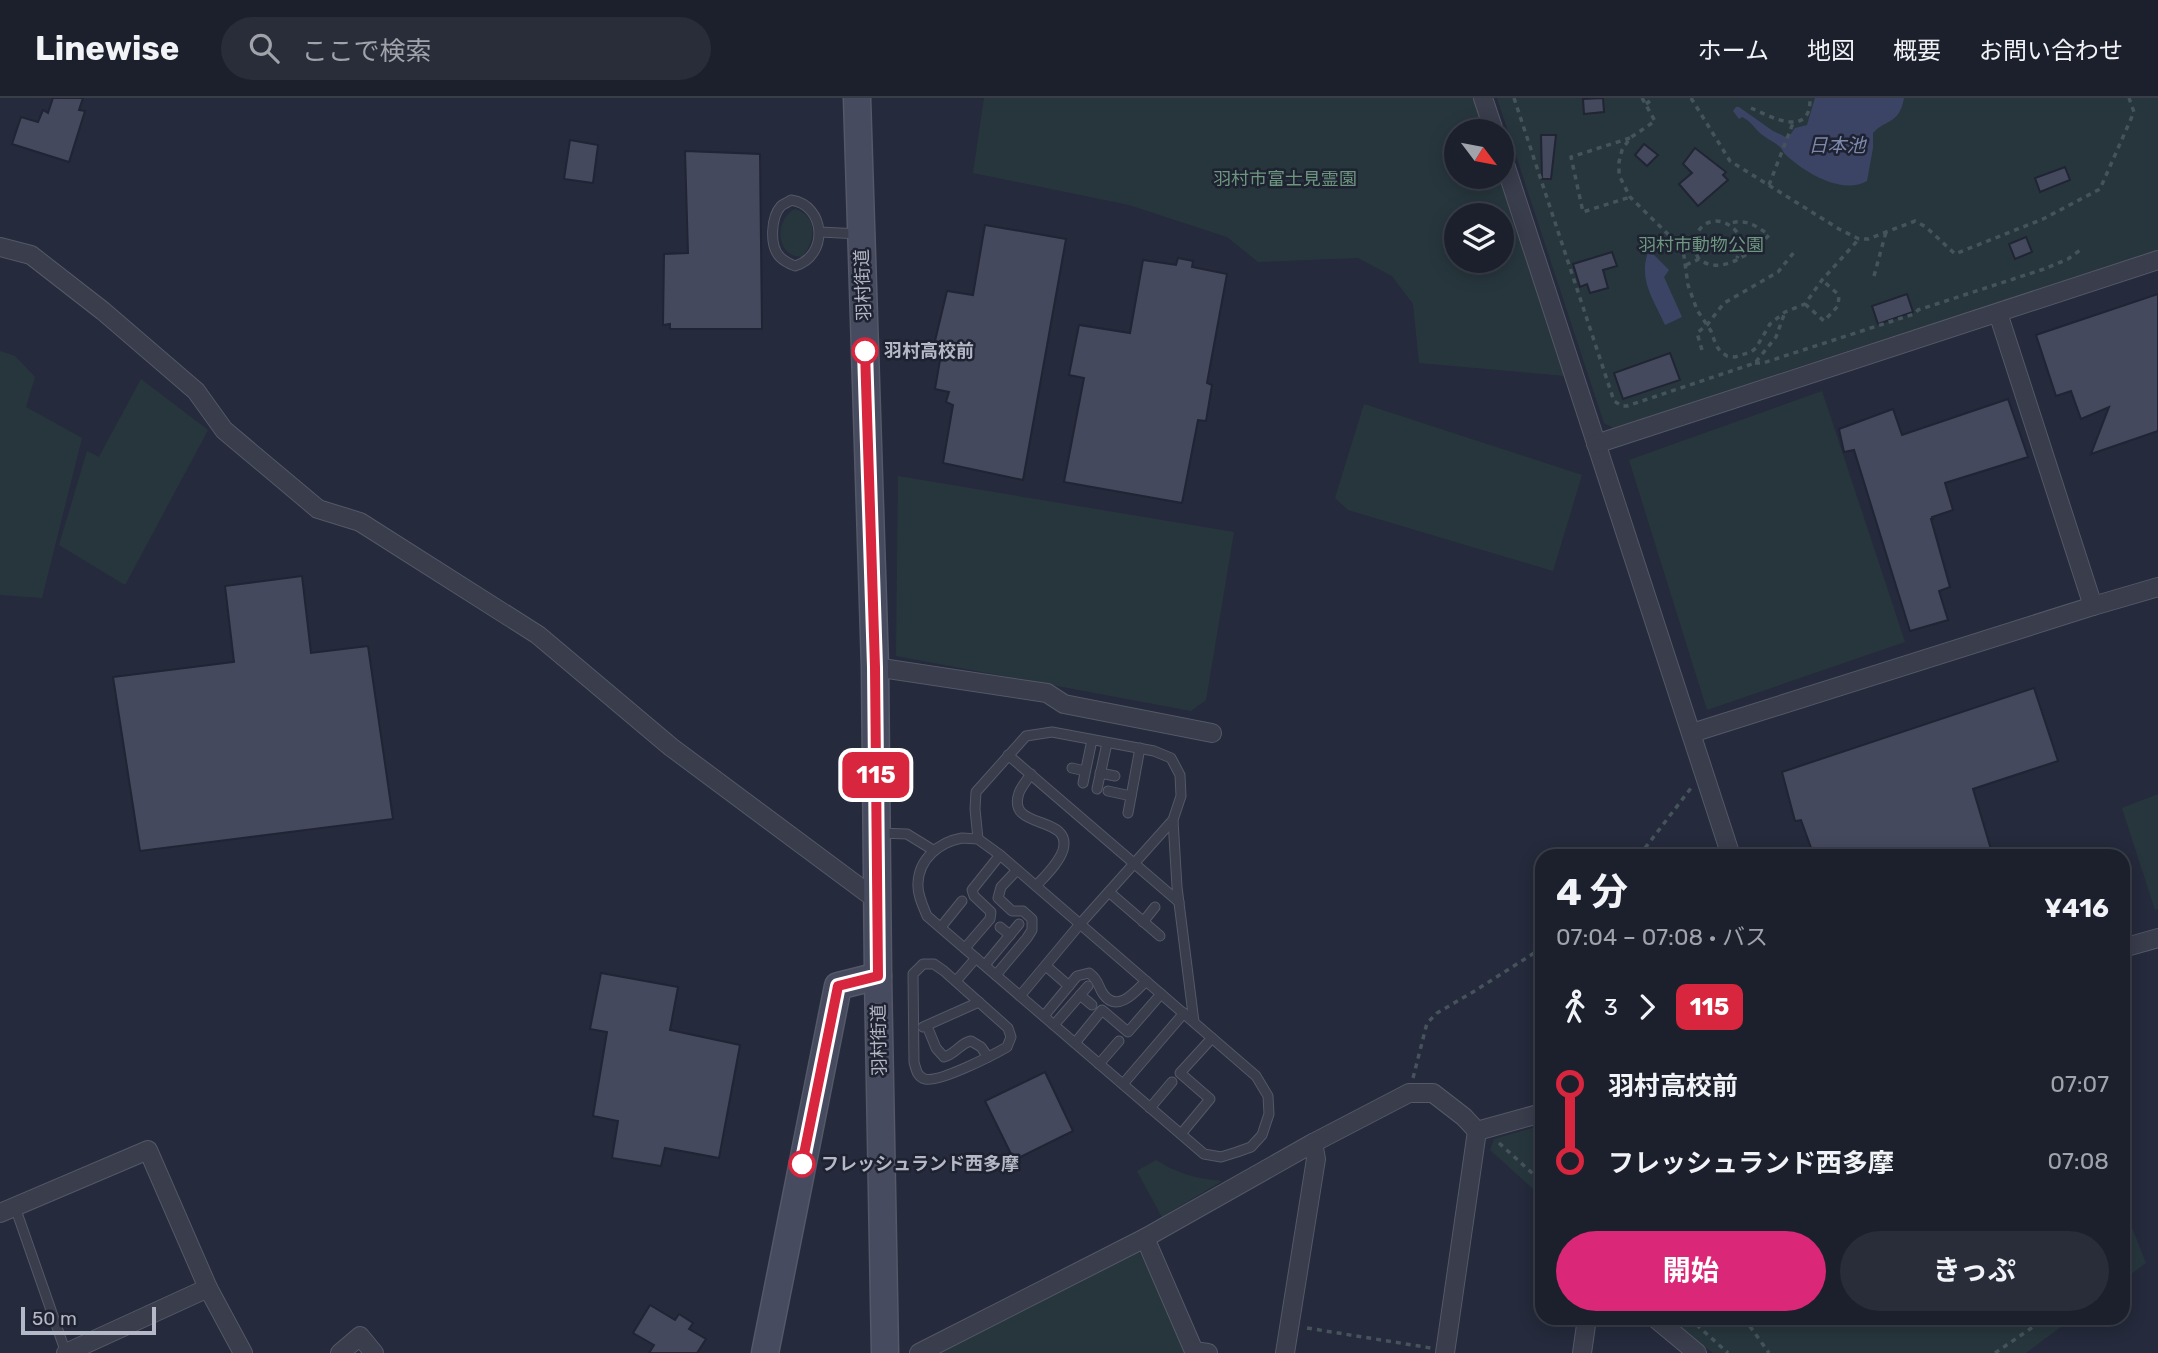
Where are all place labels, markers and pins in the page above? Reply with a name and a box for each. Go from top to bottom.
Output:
marker: 羽村高校前 [852,338,878,364]
place label: 羽村高校前 [884,340,974,362]
marker: フレッシュランド西多摩 [789,1151,815,1177]
place label: フレッシュランド西多摩 [821,1153,1019,1175]

